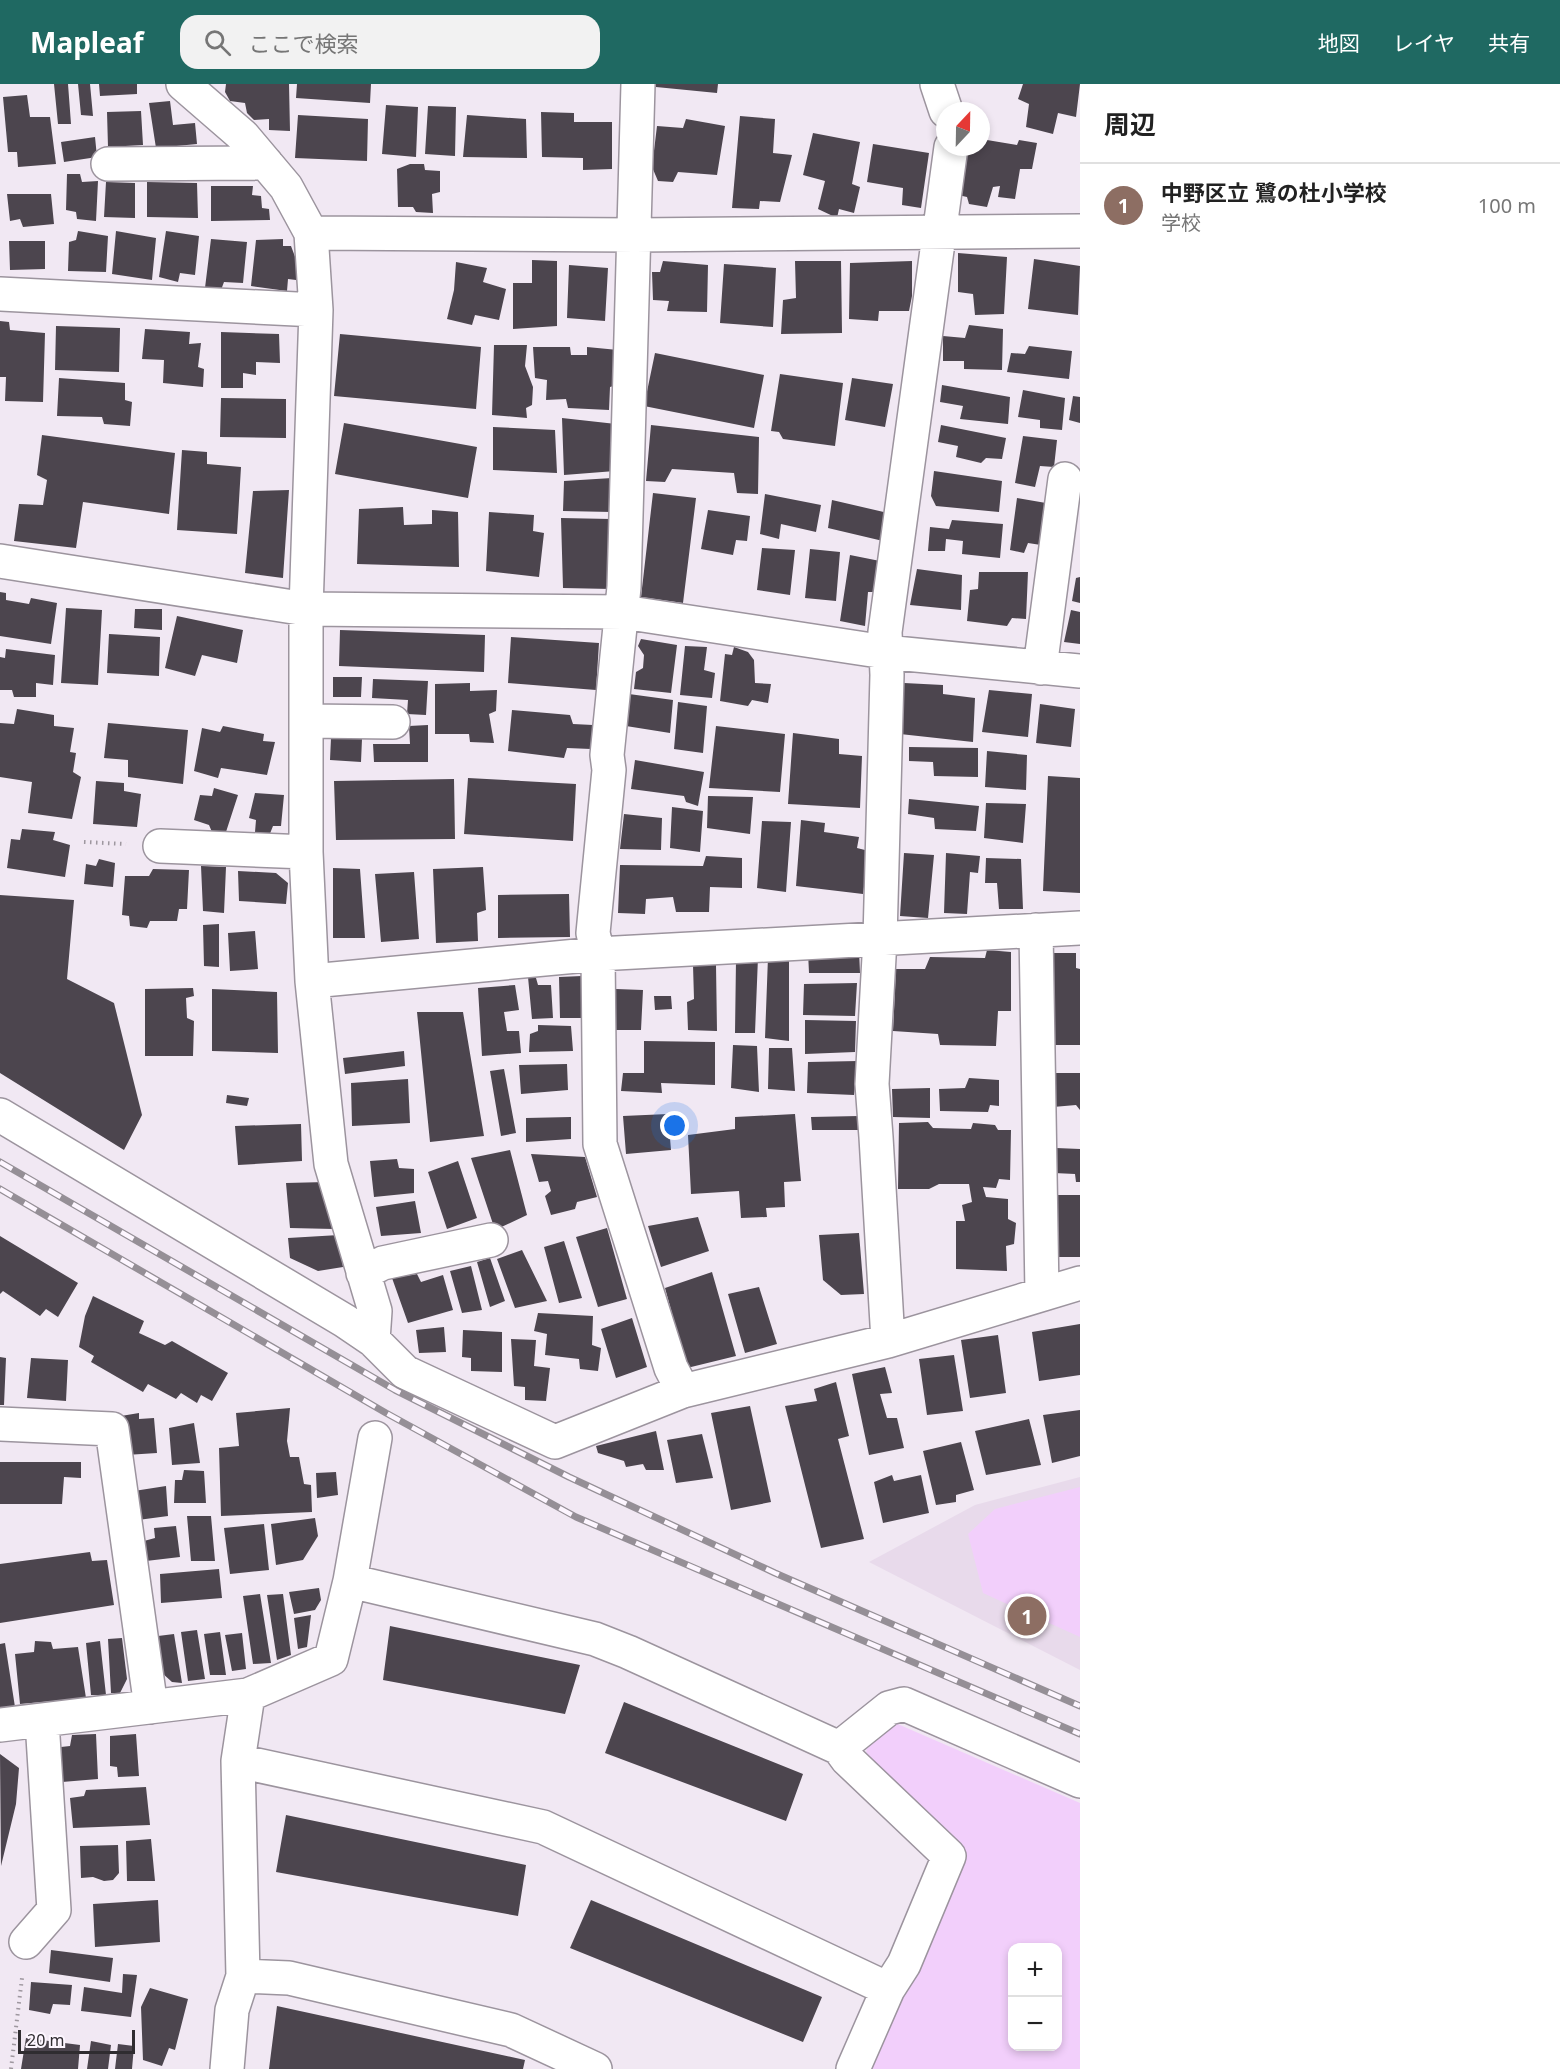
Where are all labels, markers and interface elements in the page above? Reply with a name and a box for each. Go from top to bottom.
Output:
search box [180,15,600,69]
text: Mapleaf [30,23,144,61]
icon: search [201,26,234,59]
text: ここで検索 [249,28,359,58]
text: 地図 [1318,29,1360,57]
text: レイヤ [1393,29,1455,57]
text: 共有 [1488,29,1530,57]
north arrow [936,102,990,156]
text: 周辺 [1104,106,1156,142]
text: 中野区立 鷺の杜小学校 [1161,177,1387,207]
text: 1 [1118,192,1129,219]
text: 100 m [1478,192,1536,219]
text: 学校 [1161,209,1201,236]
your location [660,1111,689,1140]
pin: 1 [1008,1594,1046,1639]
map controls [1008,1943,1062,2051]
button: + [1008,1943,1062,1997]
button: − [1008,1997,1062,2051]
scale bar [18,2027,135,2054]
text: 20 m [27,2029,64,2051]

